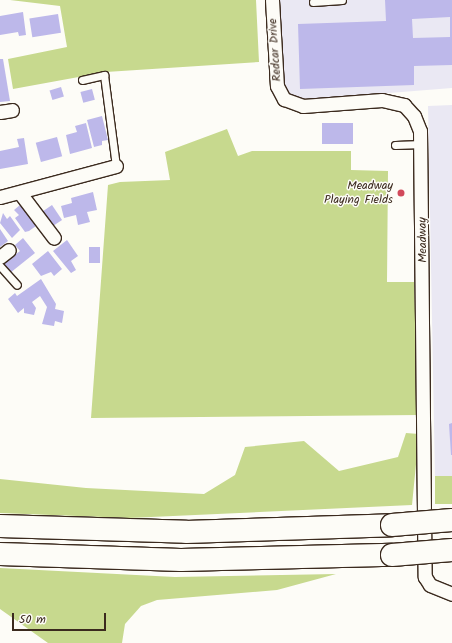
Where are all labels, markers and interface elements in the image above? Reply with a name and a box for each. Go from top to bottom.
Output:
street label: Redcar Drive [266,18,284,82]
place label: Meadway Playing Fields [324,179,393,207]
marker: Meadway Playing Fields [396,188,406,198]
street label: Meadway [415,217,431,263]
scale bar [14,605,108,631]
text: 50 m [19,610,46,629]

